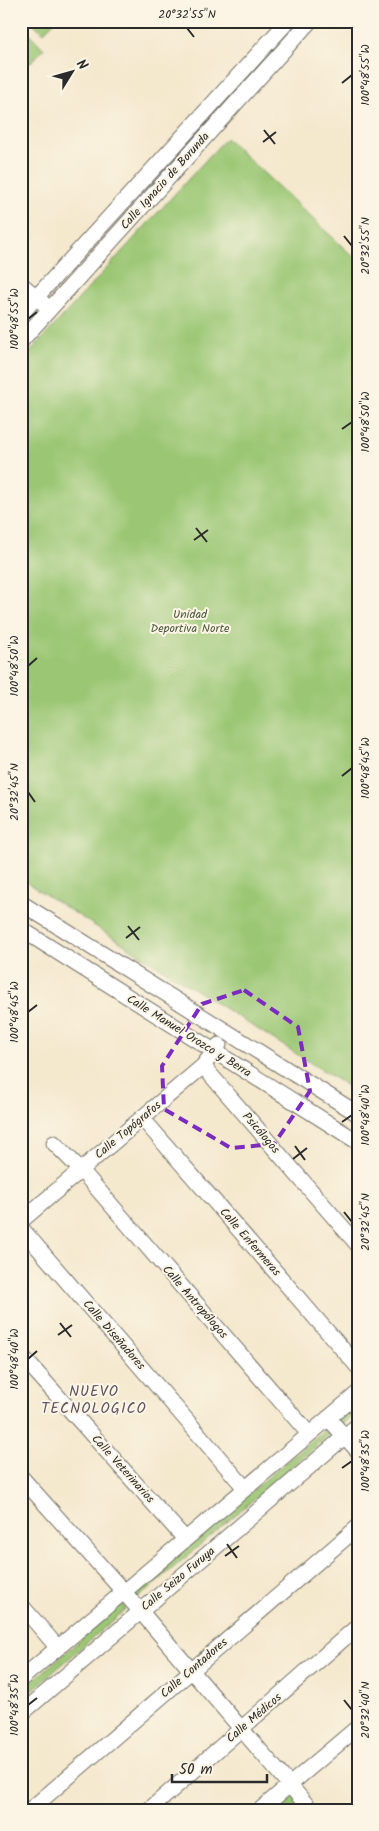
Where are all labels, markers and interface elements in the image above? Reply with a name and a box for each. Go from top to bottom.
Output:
text: 20°32'55"N [158,5,216,24]
text: 100°48'55"W [356,44,375,106]
north arrow [48,48,98,98]
text: N [70,55,93,75]
street label: Calle Ignacio de Borunda [116,128,214,234]
text: 20°32'55"N [356,217,375,275]
text: 100°48'55"W [5,288,24,350]
text: 100°48'50"W [356,391,375,453]
park label: Unidad Deportiva Norte [151,605,230,638]
text: 100°48'50"W [5,635,24,697]
text: 100°48'45"W [356,737,375,799]
text: 20°32'45"N [5,763,24,821]
text: 100°48'45"W [5,981,24,1043]
street label: Calle Manuel Orozco y Berra [123,990,255,1082]
text: 100°48'40"W [356,1084,375,1146]
street label: Calle Topógrafos [90,1096,166,1164]
street label: Psicólogos [237,1108,285,1158]
text: 20°32'45"N [356,1193,375,1251]
street label: Calle Enfermeras [215,1203,285,1281]
street label: Calle Antropólogos [158,1261,232,1343]
street label: Calle Diseñadores [78,1296,150,1374]
text: 100°48'40"W [5,1328,24,1390]
district label: NUEVO TECNOLOGICO [41,1380,147,1421]
street label: Calle Veterinarios [87,1430,159,1508]
text: 100°48'35"W [356,1430,375,1492]
street label: Calle Seizo Furuya [137,1542,220,1616]
street label: Calle Contadores [156,1633,232,1703]
text: 100°48'35"W [5,1674,24,1736]
text: 20°32'40"N [356,1681,375,1739]
street label: Calle Médicos [222,1688,286,1748]
scale bar [172,1751,266,1783]
text: 50 m [179,1758,213,1782]

